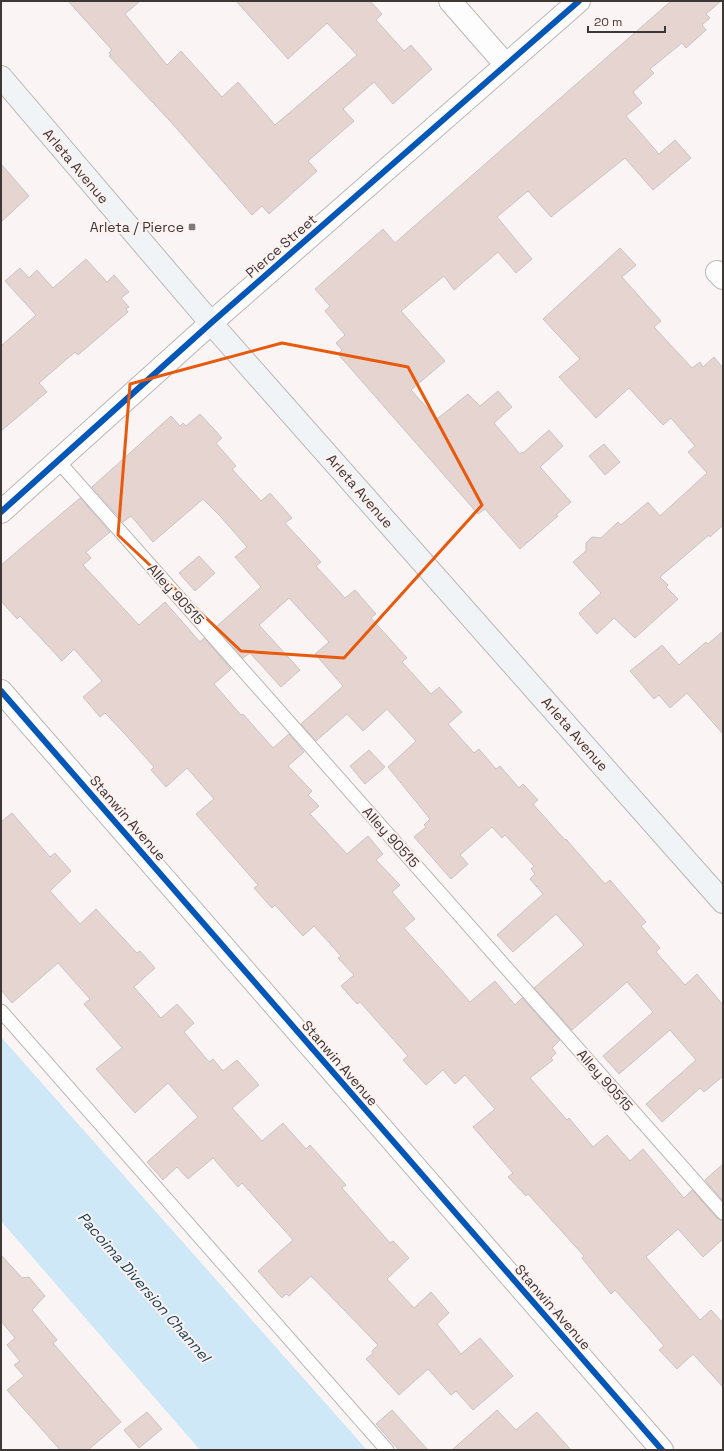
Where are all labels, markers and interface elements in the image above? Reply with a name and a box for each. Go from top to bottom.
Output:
scale bar [588,8,665,34]
text: 20 m [594,14,622,30]
street label: Arleta Avenue [39,125,113,207]
street label: Pierce Street [242,210,320,282]
place label: Arleta / Pierce [90,218,184,236]
marker: Arleta / Pierce [187,222,197,232]
street label: Arleta Avenue [323,450,397,532]
street label: Alley 90515 [144,560,208,628]
street label: Arleta Avenue [538,693,612,775]
street label: Stanwin Avenue [86,771,170,865]
street label: Alley 90515 [359,803,423,871]
street label: Stanwin Avenue [298,1016,382,1110]
street label: Alley 90515 [573,1045,637,1115]
water label: Pacoima Diversion Channel [74,1208,216,1367]
street label: Stanwin Avenue [511,1260,595,1354]

